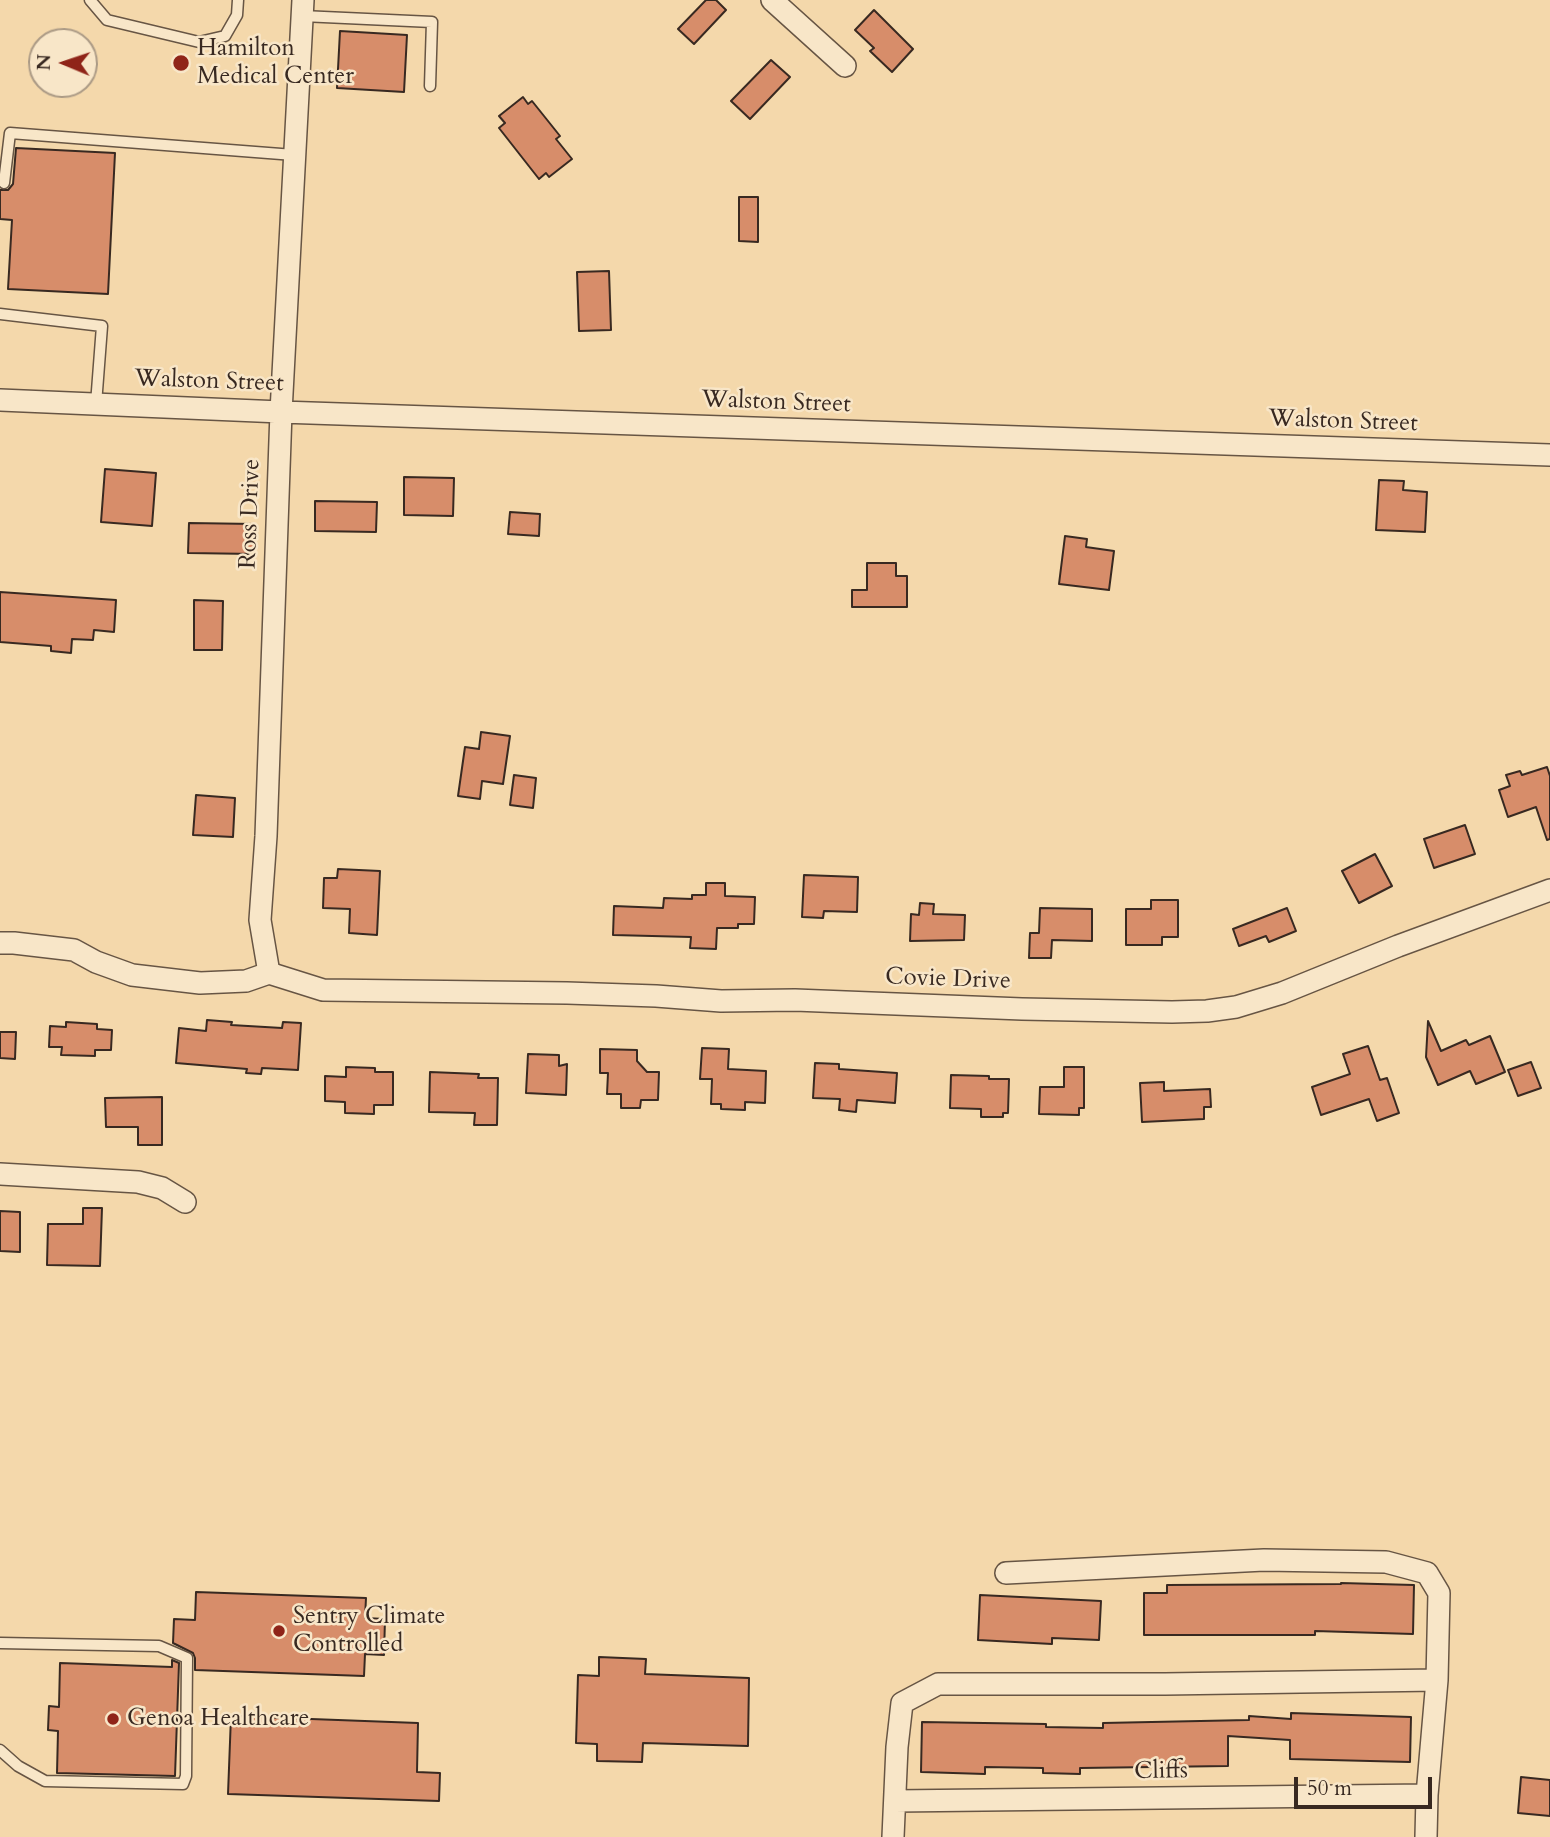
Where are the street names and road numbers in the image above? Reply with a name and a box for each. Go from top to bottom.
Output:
street label: Walston Street [134,365,284,399]
street label: Walston Street [701,386,851,420]
street label: Walston Street [1268,405,1418,439]
street label: Ross Drive [235,458,267,570]
street label: Covie Drive [885,963,1011,997]
street label: Cliffs [1134,1757,1188,1787]

